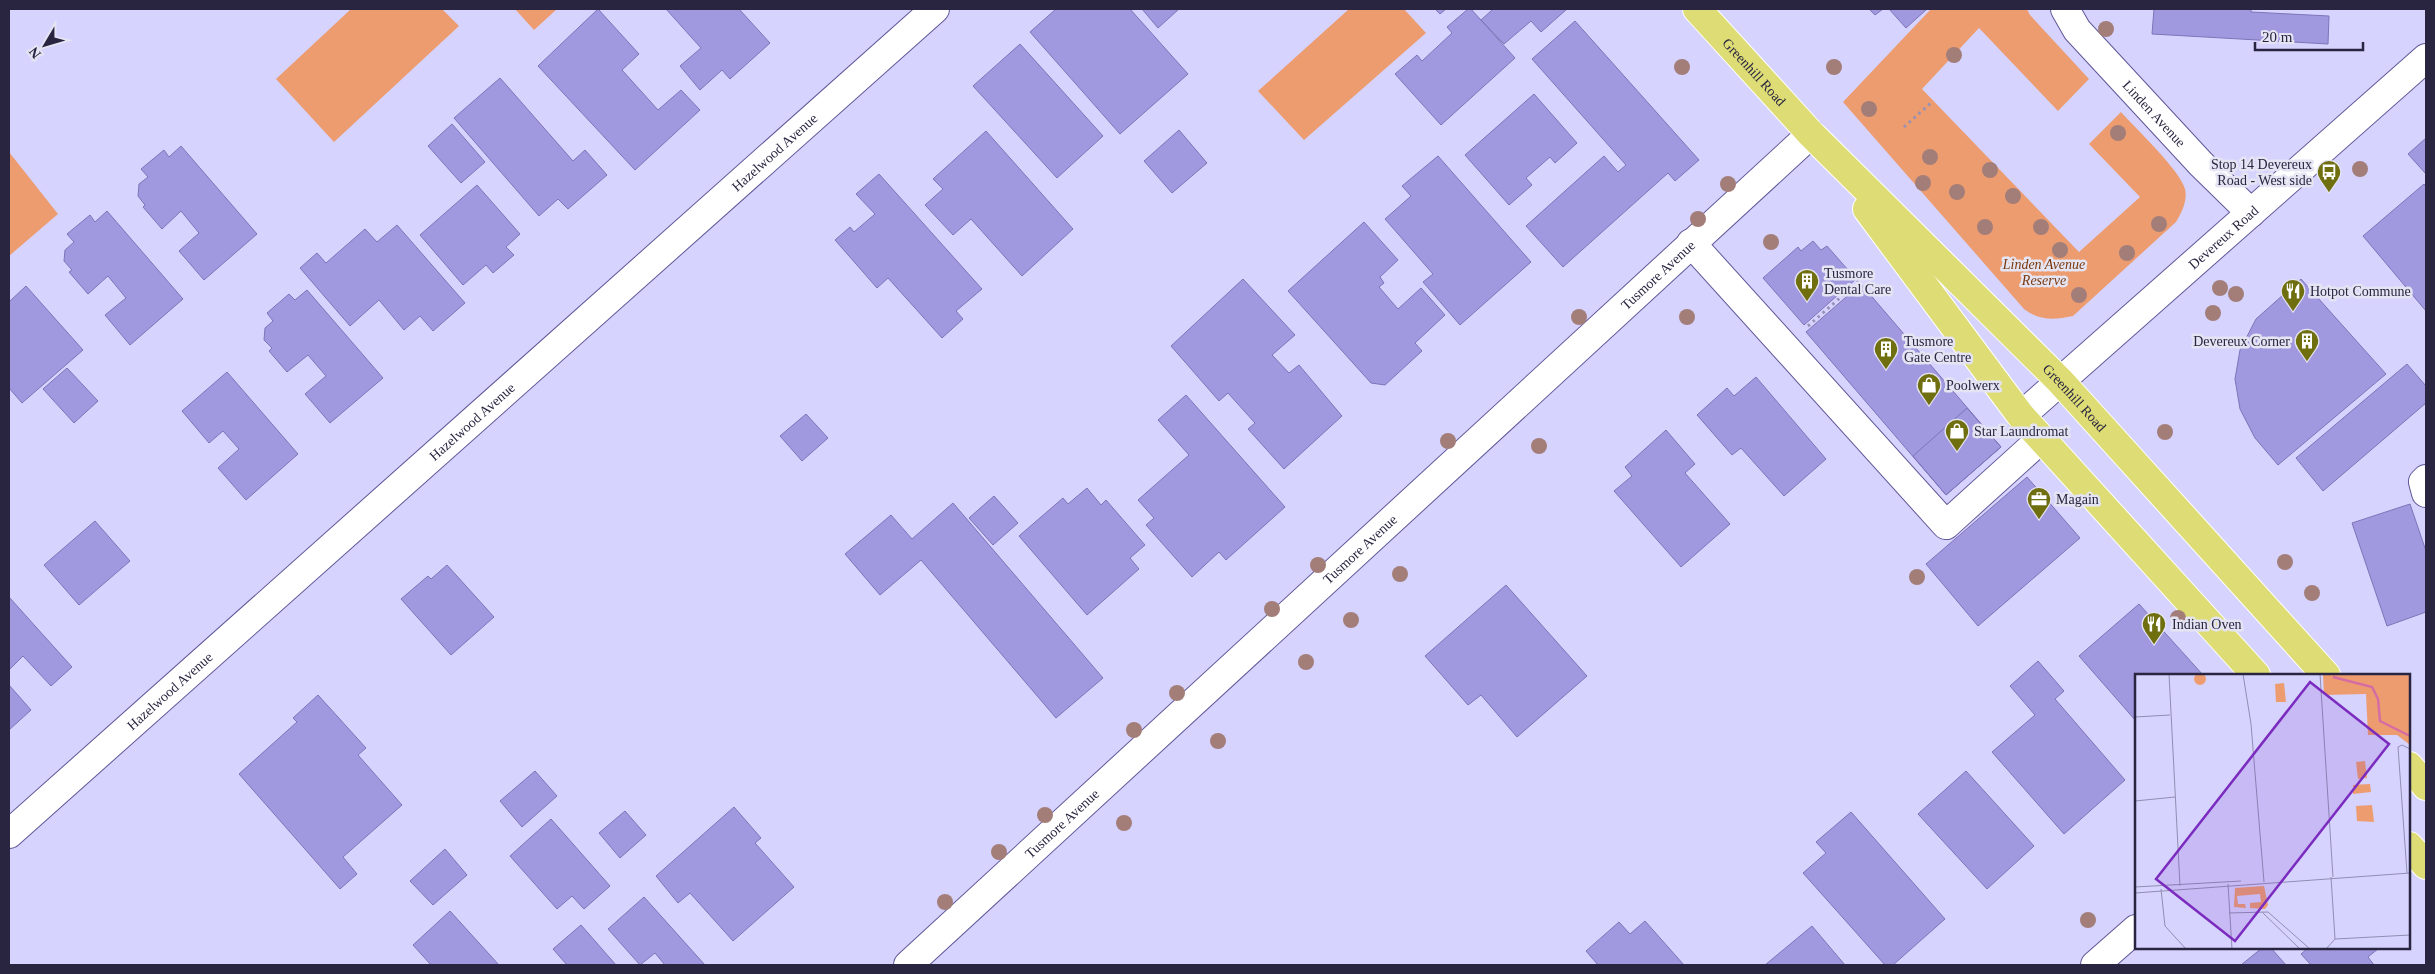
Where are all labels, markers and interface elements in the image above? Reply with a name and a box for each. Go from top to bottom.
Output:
north arrow [20,20,70,70]
scale bar [2255,20,2362,52]
text: 20 m [2262,29,2293,45]
street label: Greenhill Road [1719,35,1788,109]
text: N [26,44,44,61]
street label: Linden Avenue [2120,78,2188,150]
street label: Hazelwood Avenue [729,111,820,194]
place label: Stop 14 Devereux Road - West side [2211,157,2312,188]
bus stop icon: Stop 14 Devereux Road - West side [2316,159,2342,193]
street label: Devereux Road [2186,203,2261,272]
street label: Tusmore Avenue [1618,238,1698,313]
park label: Linden Avenue Reserve [2002,257,2085,288]
place label: Tusmore Dental Care [1824,266,1891,297]
building icon: Tusmore Dental Care [1794,268,1820,302]
restaurant icon: Hotpot Commune [2280,278,2306,312]
place label: Hotpot Commune [2310,284,2411,299]
building icon: Devereux Corner [2294,328,2320,362]
place label: Tusmore Gate Centre [1904,334,1971,365]
place label: Devereux Corner [2193,334,2290,349]
building icon: Tusmore Gate Centre [1873,336,1899,370]
street label: Greenhill Road [2040,361,2109,435]
shop icon: Poolwerx [1916,372,1942,406]
place label: Poolwerx [1946,378,2000,393]
street label: Hazelwood Avenue [427,380,518,464]
shop icon: Star Laundromat [1944,418,1970,452]
place label: Star Laundromat [1974,424,2069,439]
office icon: Magain [2026,486,2052,520]
place label: Magain [2056,492,2099,507]
street label: Tusmore Avenue [1320,512,1400,587]
restaurant icon: Indian Oven [2141,611,2167,645]
place label: Indian Oven [2172,617,2242,632]
street label: Hazelwood Avenue [124,649,216,733]
inset map [2135,674,2410,949]
street label: Tusmore Avenue [1022,786,1102,861]

